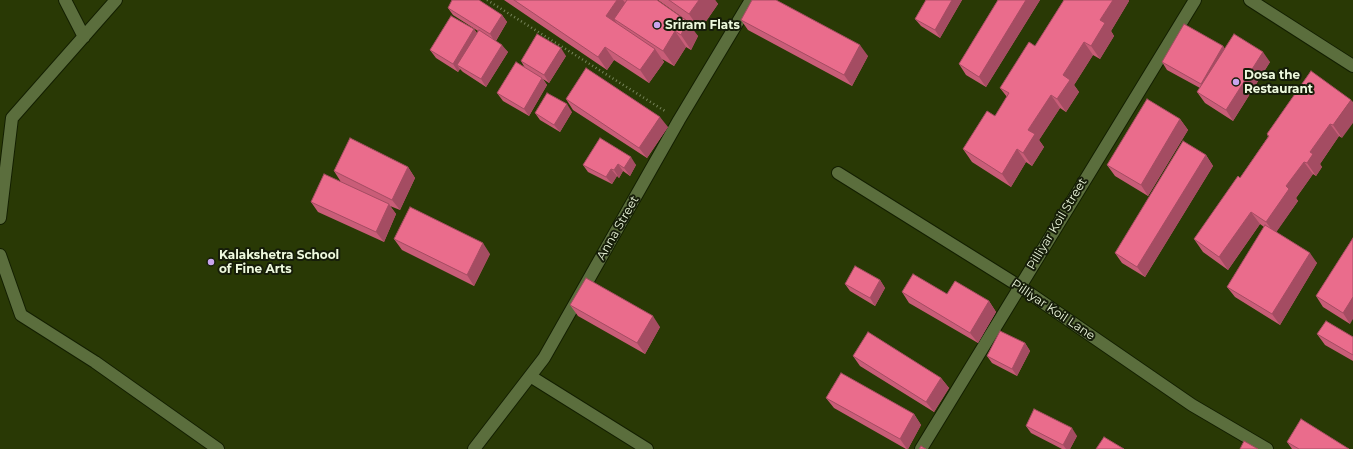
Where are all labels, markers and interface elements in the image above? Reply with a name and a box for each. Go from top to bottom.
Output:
place label: Sriram Flats [665,18,740,32]
marker: Sriram Flats [652,20,662,30]
place label: Dosa the Restaurant [1244,68,1313,96]
marker: Dosa the Restaurant [1231,77,1241,87]
street label: Pilliyar Koil Street [1024,176,1090,272]
street label: Anna Street [594,194,642,262]
place label: Kalakshetra School of Fine Arts [219,248,339,276]
marker: Kalakshetra School of Fine Arts [206,257,216,267]
street label: Pilliyar Koil Lane [1008,277,1098,343]

